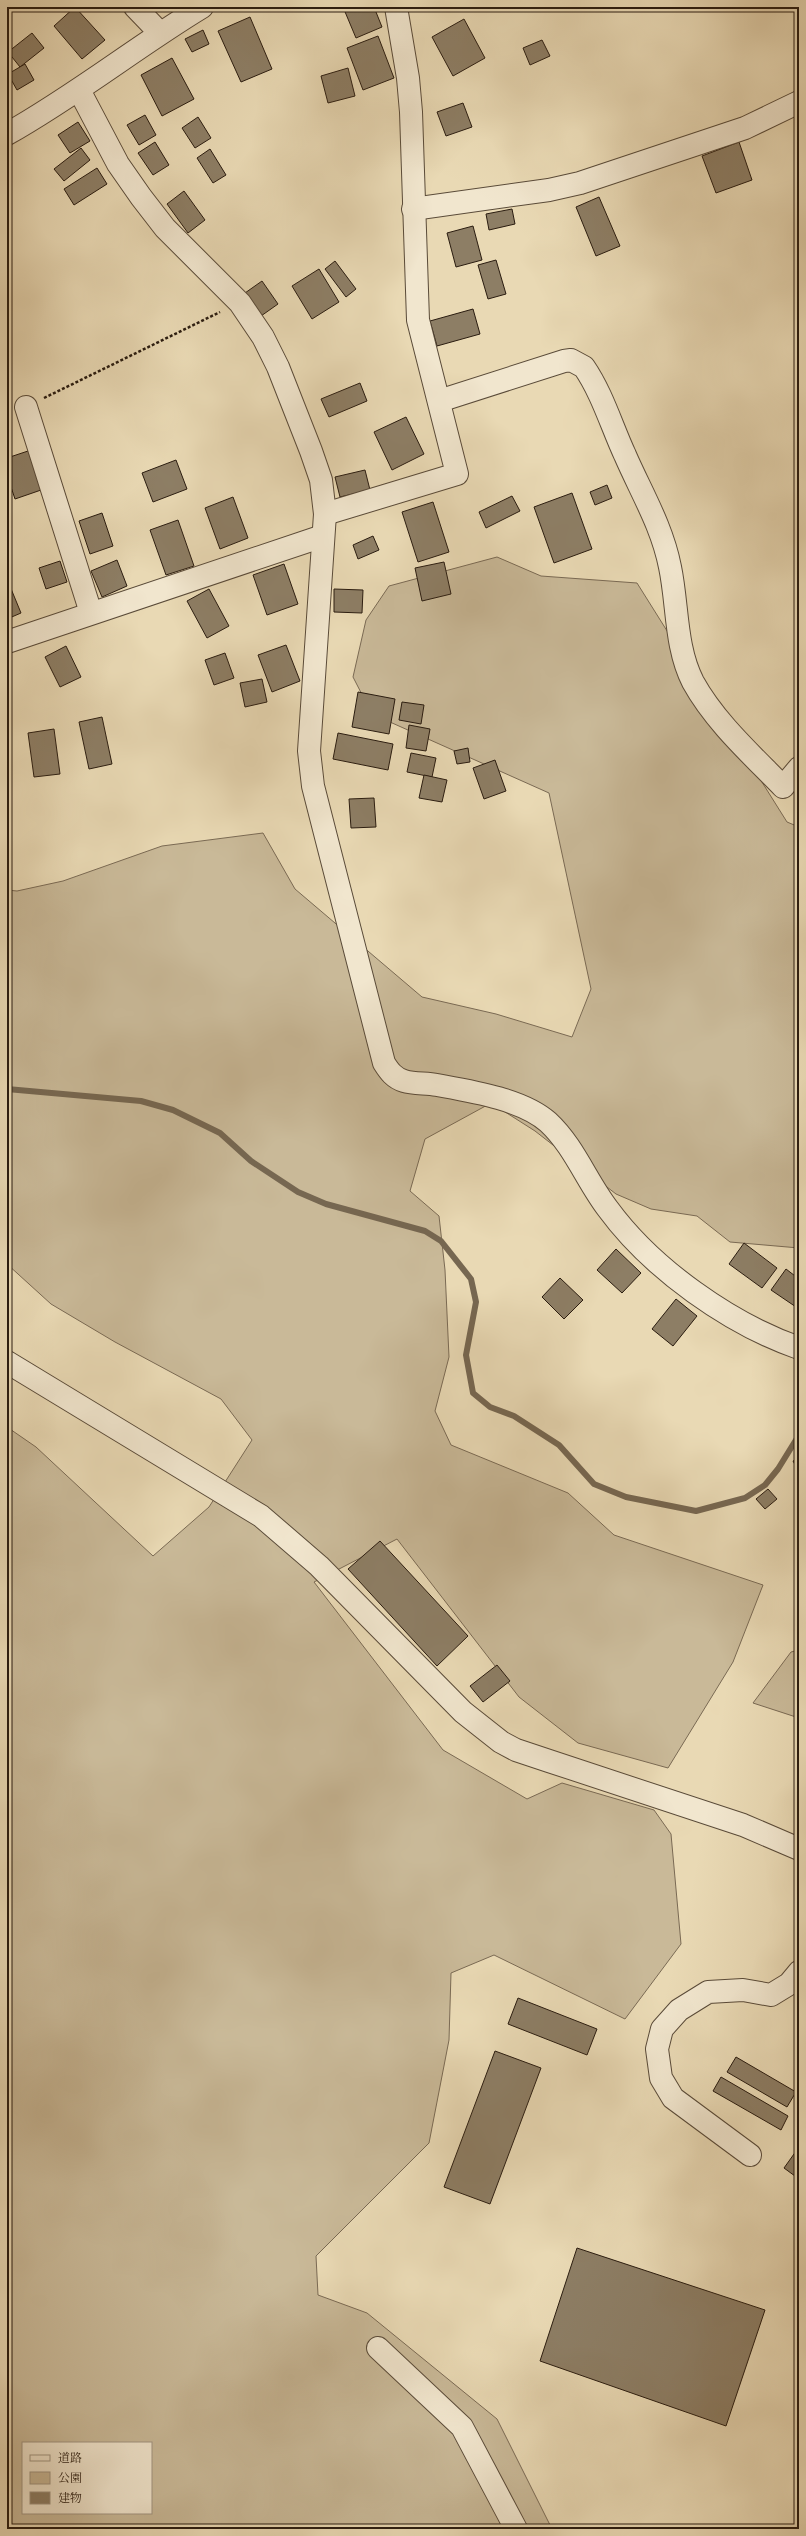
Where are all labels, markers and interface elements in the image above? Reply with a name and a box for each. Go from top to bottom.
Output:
legend [22,2442,152,2514]
text: 道路 [58,2451,82,2466]
text: 公園 [58,2471,82,2486]
text: 建物 [58,2491,82,2506]

